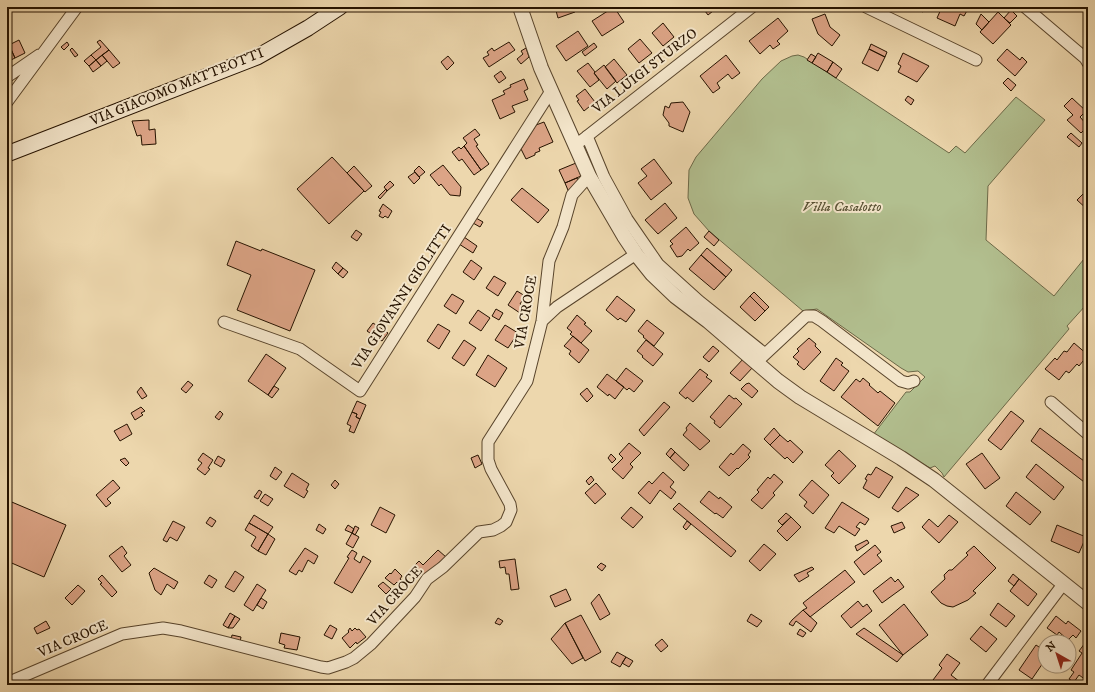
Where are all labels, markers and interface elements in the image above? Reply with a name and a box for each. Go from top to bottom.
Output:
street label: VIA LUIGI STURZO [588,24,701,118]
street label: VIA GIACOMO MATTEOTTI [87,44,267,130]
park label: Villa Casalotto [803,198,881,216]
street label: VIA GIOVANNI GIOLITTI [348,221,456,374]
street label: VIA CROCE [511,274,541,351]
street label: VIA CROCE [363,562,427,630]
street label: VIA CROCE [34,616,111,662]
north arrow [1037,634,1077,674]
text: N [1043,639,1059,655]

